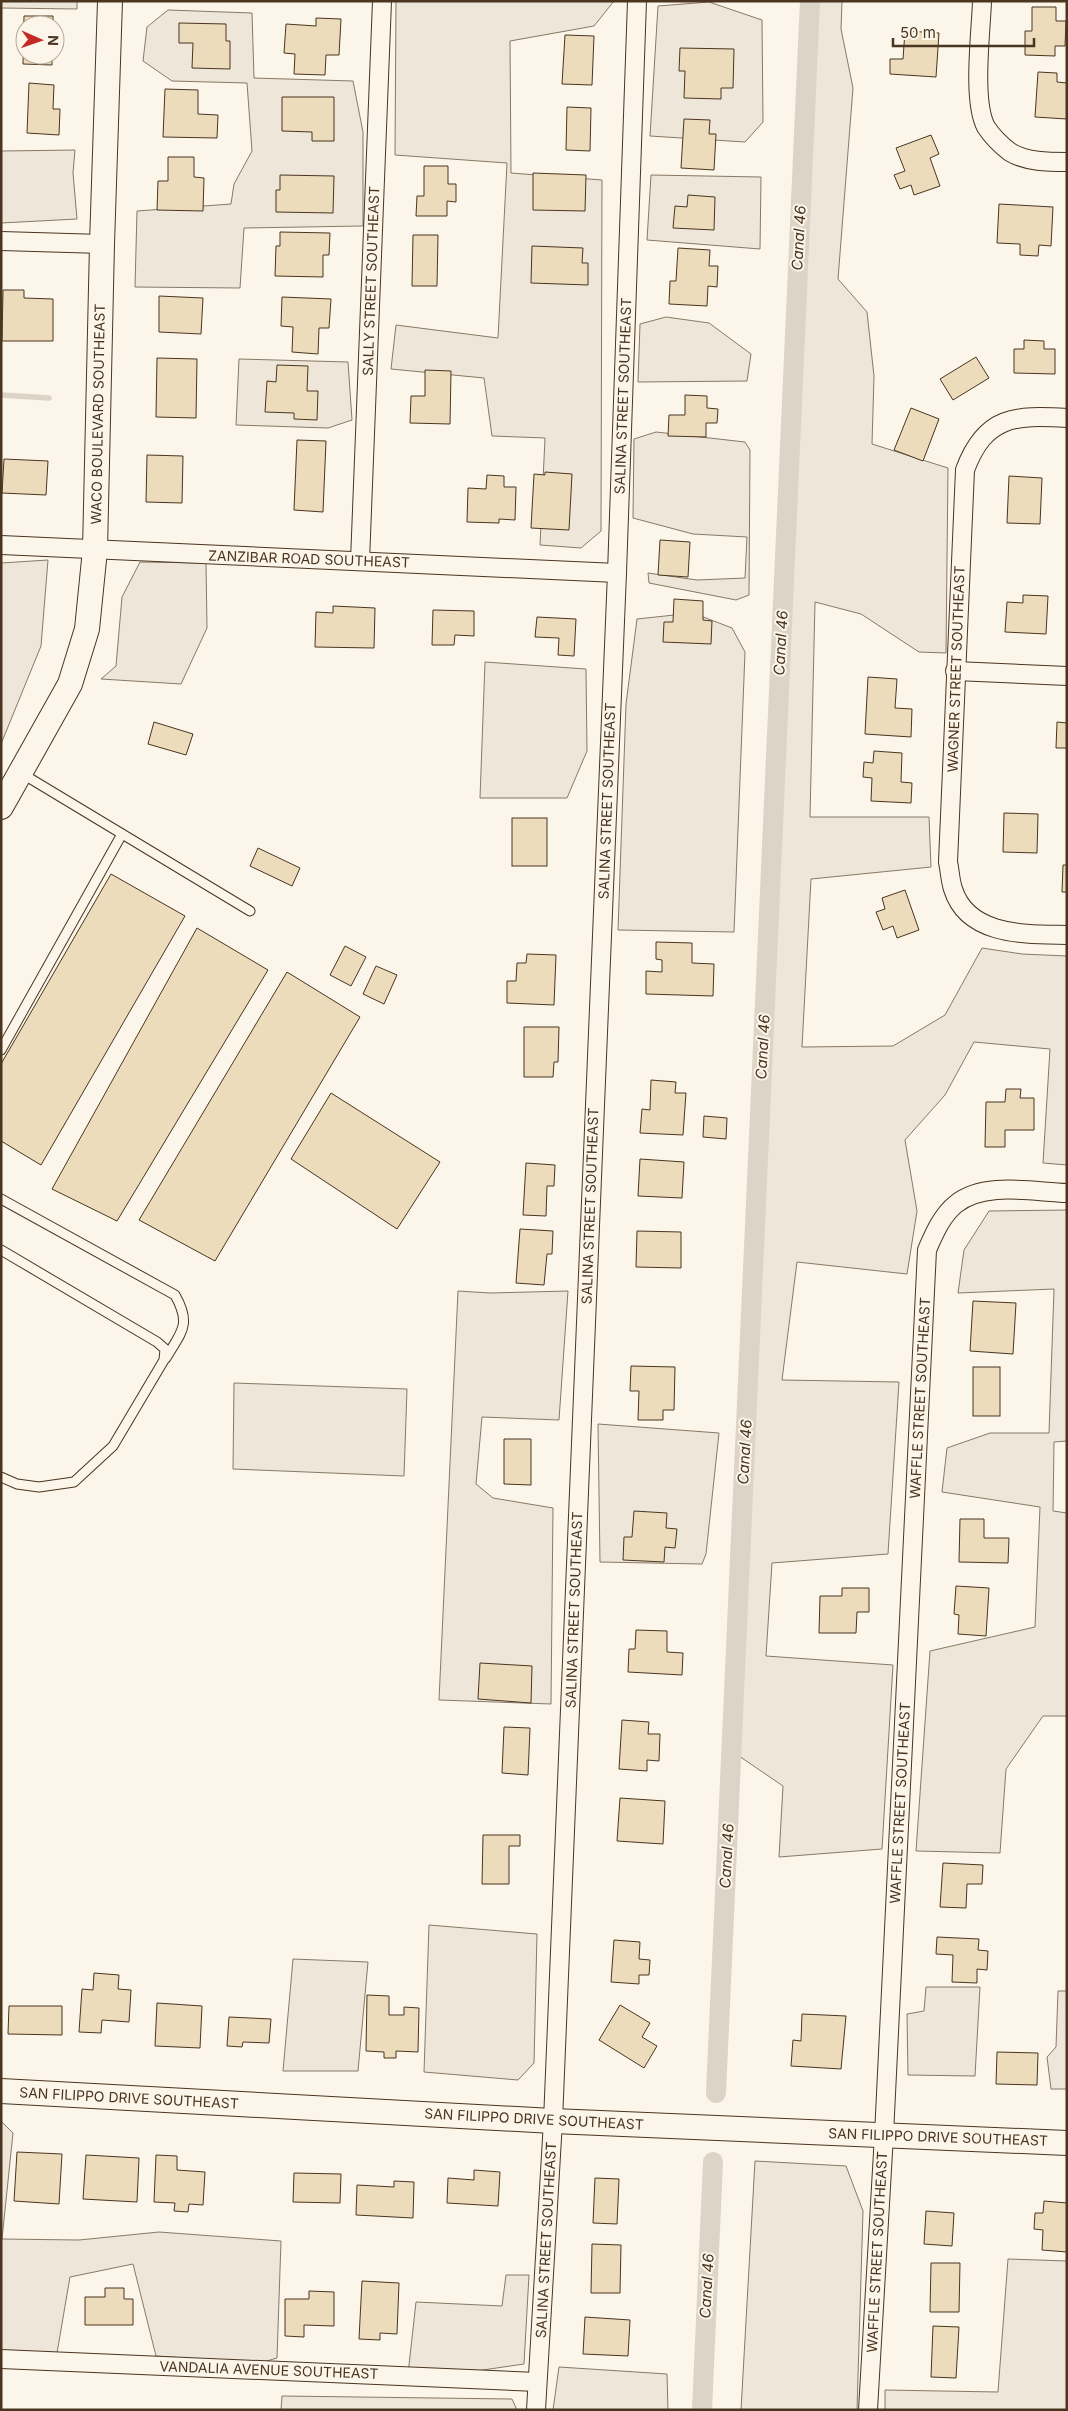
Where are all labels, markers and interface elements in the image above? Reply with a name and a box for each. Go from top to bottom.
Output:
north arrow [15,15,65,65]
scale bar [893,15,1034,47]
text: 50 m [900,23,936,42]
text: N [45,35,62,46]
street label: SALLY STREET SOUTHEAST [359,186,382,376]
water label: Canal 46 [787,205,810,271]
street label: SALINA STREET SOUTHEAST [611,297,634,495]
street label: WACO BOULEVARD SOUTHEAST [87,304,108,524]
street label: ZANZIBAR ROAD SOUTHEAST [208,546,410,571]
street label: WAGNER STREET SOUTHEAST [943,565,968,773]
water label: Canal 46 [769,610,792,676]
street label: SALINA STREET SOUTHEAST [595,702,618,900]
water label: Canal 46 [751,1014,774,1080]
street label: SALINA STREET SOUTHEAST [578,1107,601,1305]
street label: WAFFLE STREET SOUTHEAST [906,1297,933,1499]
water label: Canal 46 [733,1419,756,1485]
street label: SALINA STREET SOUTHEAST [562,1511,585,1709]
street label: WAFFLE STREET SOUTHEAST [886,1702,913,1904]
water label: Canal 46 [715,1823,738,1889]
street label: SAN FILIPPO DRIVE SOUTHEAST [19,2083,239,2112]
street label: SAN FILIPPO DRIVE SOUTHEAST [424,2104,644,2133]
street label: SAN FILIPPO DRIVE SOUTHEAST [828,2124,1048,2149]
street label: SALINA STREET SOUTHEAST [532,2141,559,2339]
street label: WAFFLE STREET SOUTHEAST [863,2151,890,2353]
water label: Canal 46 [695,2253,718,2319]
street label: VANDALIA AVENUE SOUTHEAST [159,2357,379,2382]

